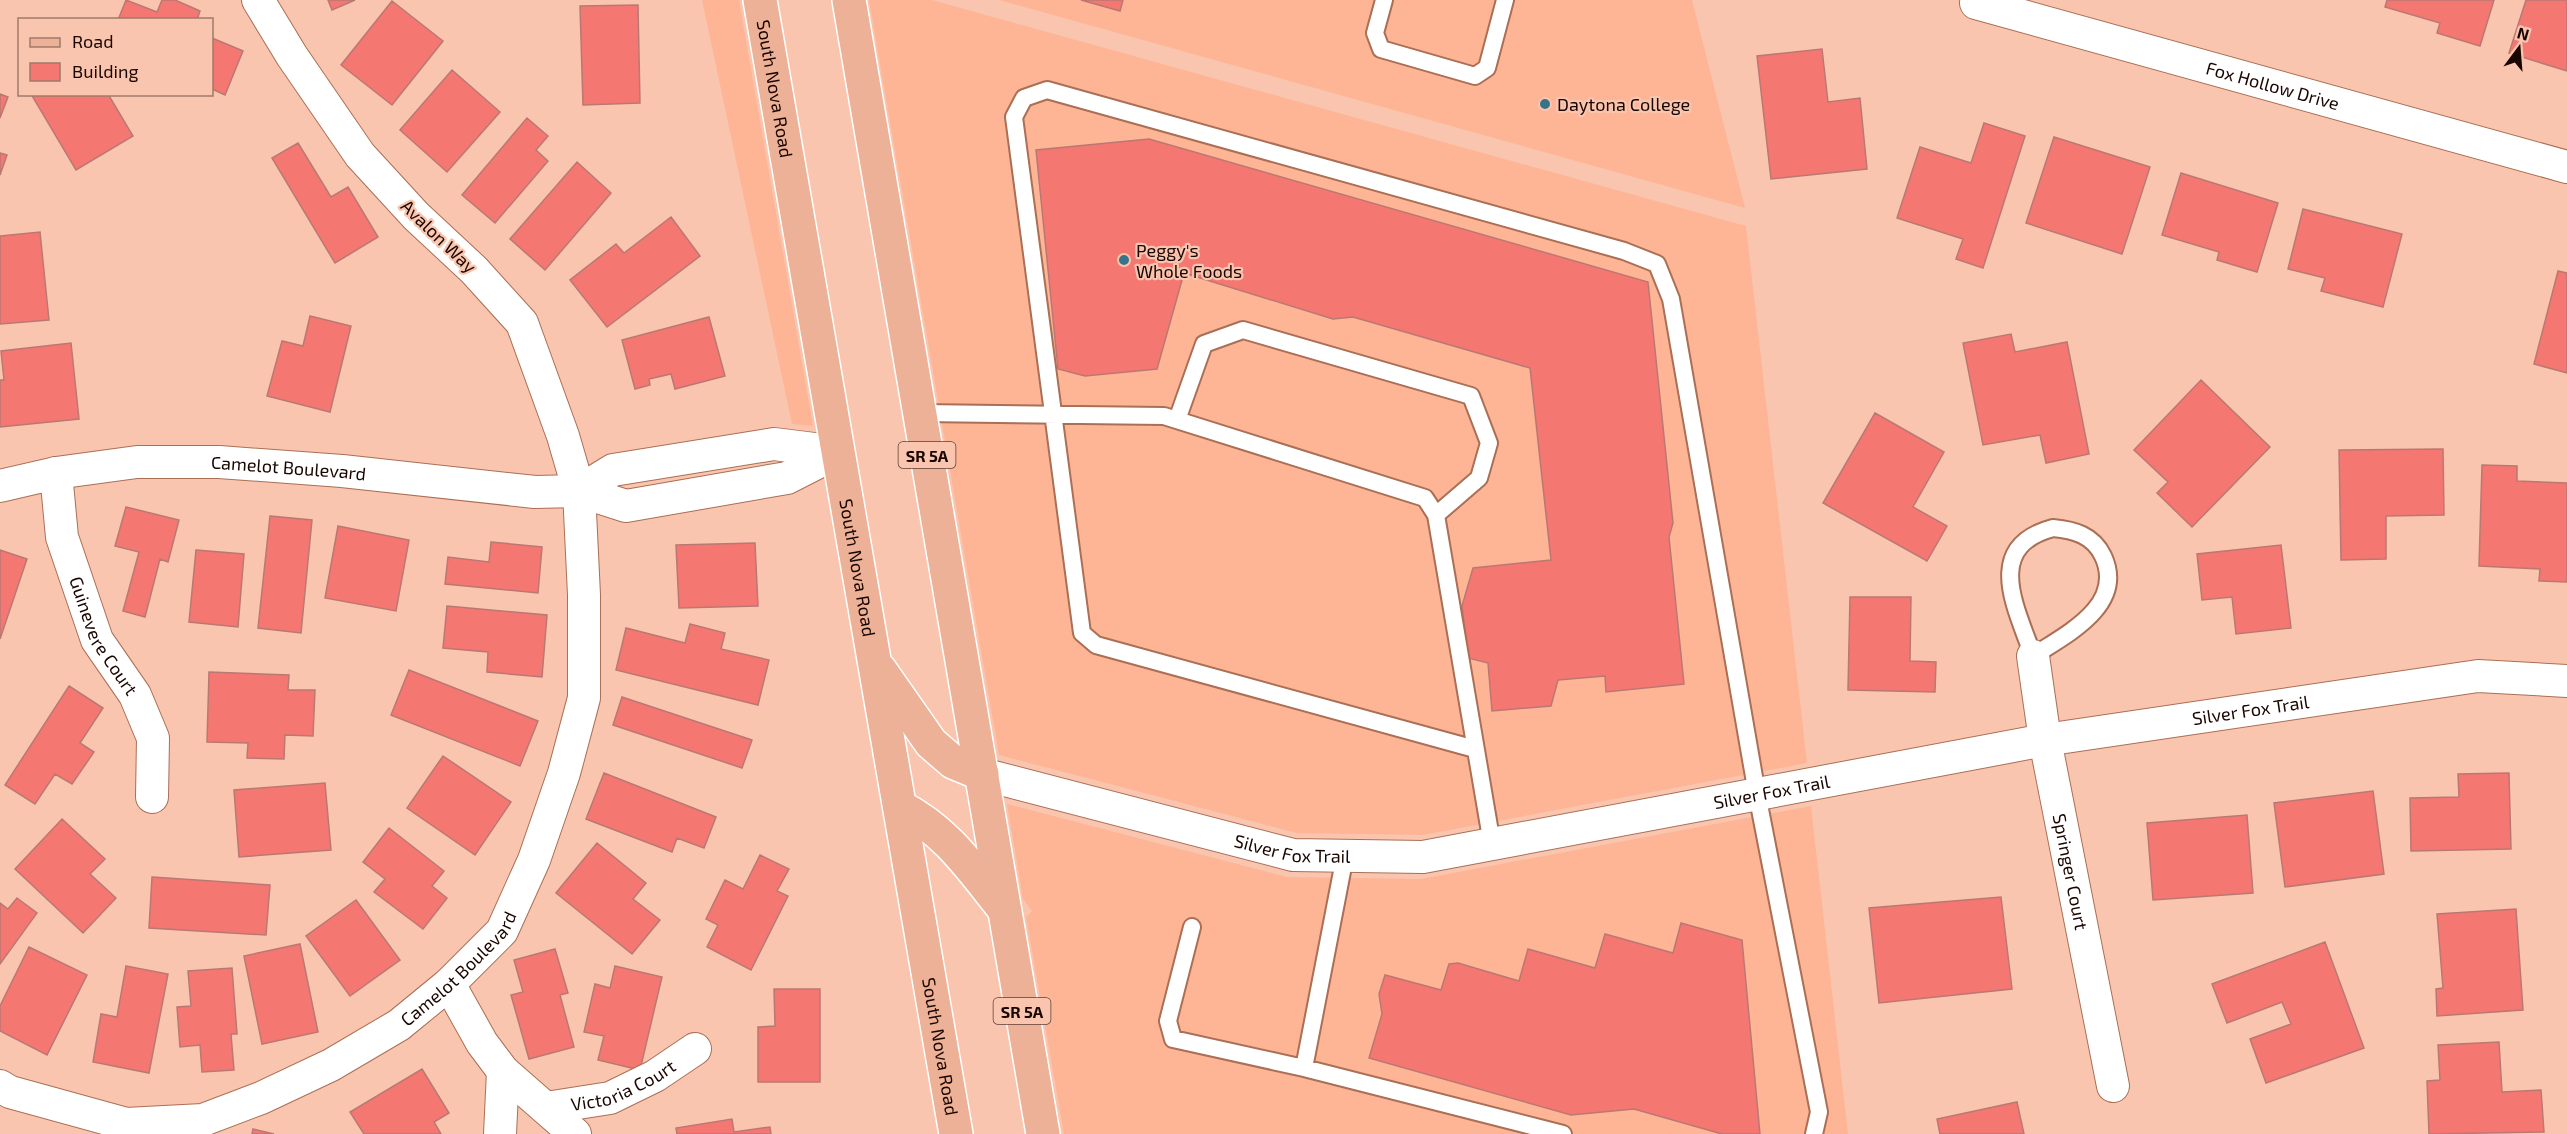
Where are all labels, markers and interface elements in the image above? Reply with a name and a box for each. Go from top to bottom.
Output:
legend [18,18,213,96]
street label: South Nova Road [753,18,798,159]
north arrow [2489,18,2549,78]
text: N [2515,22,2531,44]
text: Road [72,30,113,52]
street label: Fox Hollow Drive [2204,56,2342,114]
text: Building [72,60,139,82]
place label: Daytona College [1557,93,1690,115]
marker: Daytona College [1538,97,1552,111]
street label: Avalon Way [397,195,482,278]
place label: Peggy's Whole Foods [1136,239,1242,282]
marker: Peggy's Whole Foods [1117,253,1131,267]
road number: SR 5A [898,442,956,468]
street label: Camelot Boulevard [211,451,367,485]
street label: South Nova Road [835,497,881,638]
street label: Guinevere Court [65,574,143,699]
street label: Silver Fox Trail [2191,690,2311,729]
street label: Silver Fox Trail [1712,770,1832,813]
street label: Springer Court [2049,812,2093,932]
street label: Silver Fox Trail [1232,829,1351,867]
street label: Camelot Boulevard [396,908,521,1030]
street label: South Nova Road [918,976,964,1117]
road number: SR 5A [994,998,1050,1024]
street label: Victoria Court [569,1054,680,1115]

